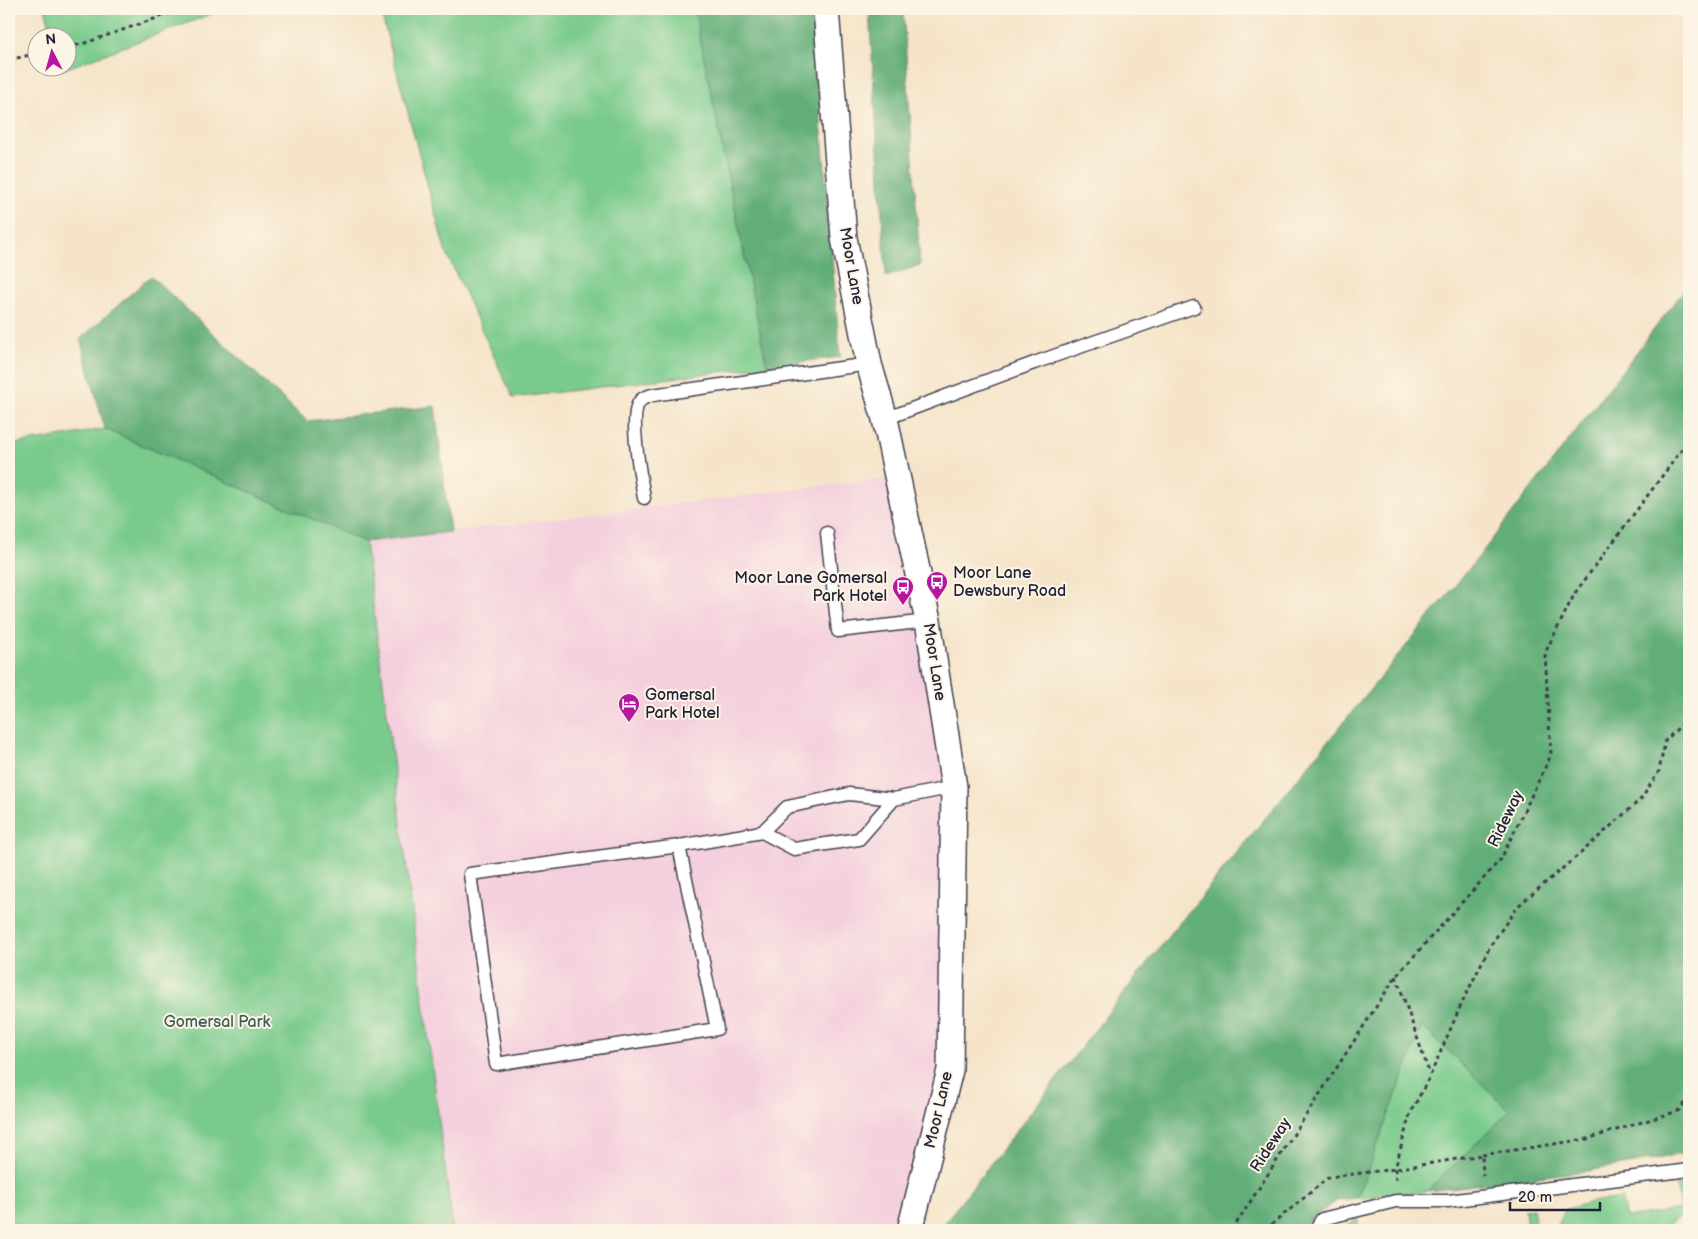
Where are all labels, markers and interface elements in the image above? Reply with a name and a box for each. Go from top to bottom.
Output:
north arrow [28,28,78,78]
text: N [45,31,57,49]
street label: Moor Lane [835,226,867,307]
place label: Moor Lane Dewsbury Road [953,564,1066,601]
place label: Moor Lane Gomersal Park Hotel [734,569,887,606]
bus stop icon: Moor Lane Dewsbury Road [925,570,949,601]
bus stop icon: Moor Lane Gomersal Park Hotel [891,575,915,606]
street label: Moor Lane [918,622,950,703]
place label: Gomersal Park Hotel [645,686,720,723]
hotel icon: Gomersal Park Hotel [617,692,641,723]
street label: Rideway [1484,787,1528,850]
park label: Gomersal Park [164,1013,270,1032]
street label: Moor Lane [921,1069,957,1150]
street label: Rideway [1247,1114,1296,1176]
scale bar [1510,1179,1600,1211]
text: 20 m [1518,1188,1552,1207]

